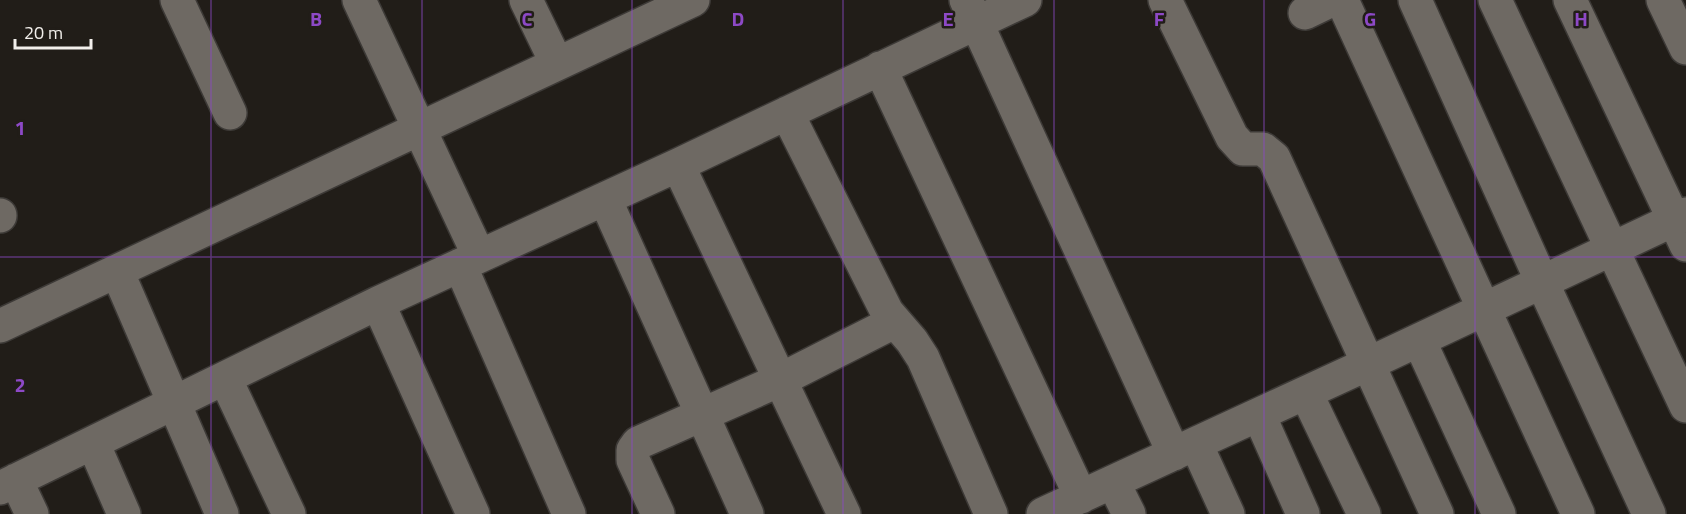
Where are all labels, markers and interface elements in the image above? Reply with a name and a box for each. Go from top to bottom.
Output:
text: B [310,3,322,34]
text: C [522,3,533,34]
text: D [732,3,744,34]
text: E [942,3,954,34]
text: F [1154,3,1165,34]
text: G [1364,3,1376,34]
text: H [1574,3,1588,34]
scale bar [15,12,92,50]
text: 20 m [24,19,63,46]
text: 1 [14,112,26,143]
text: 2 [14,369,26,400]

